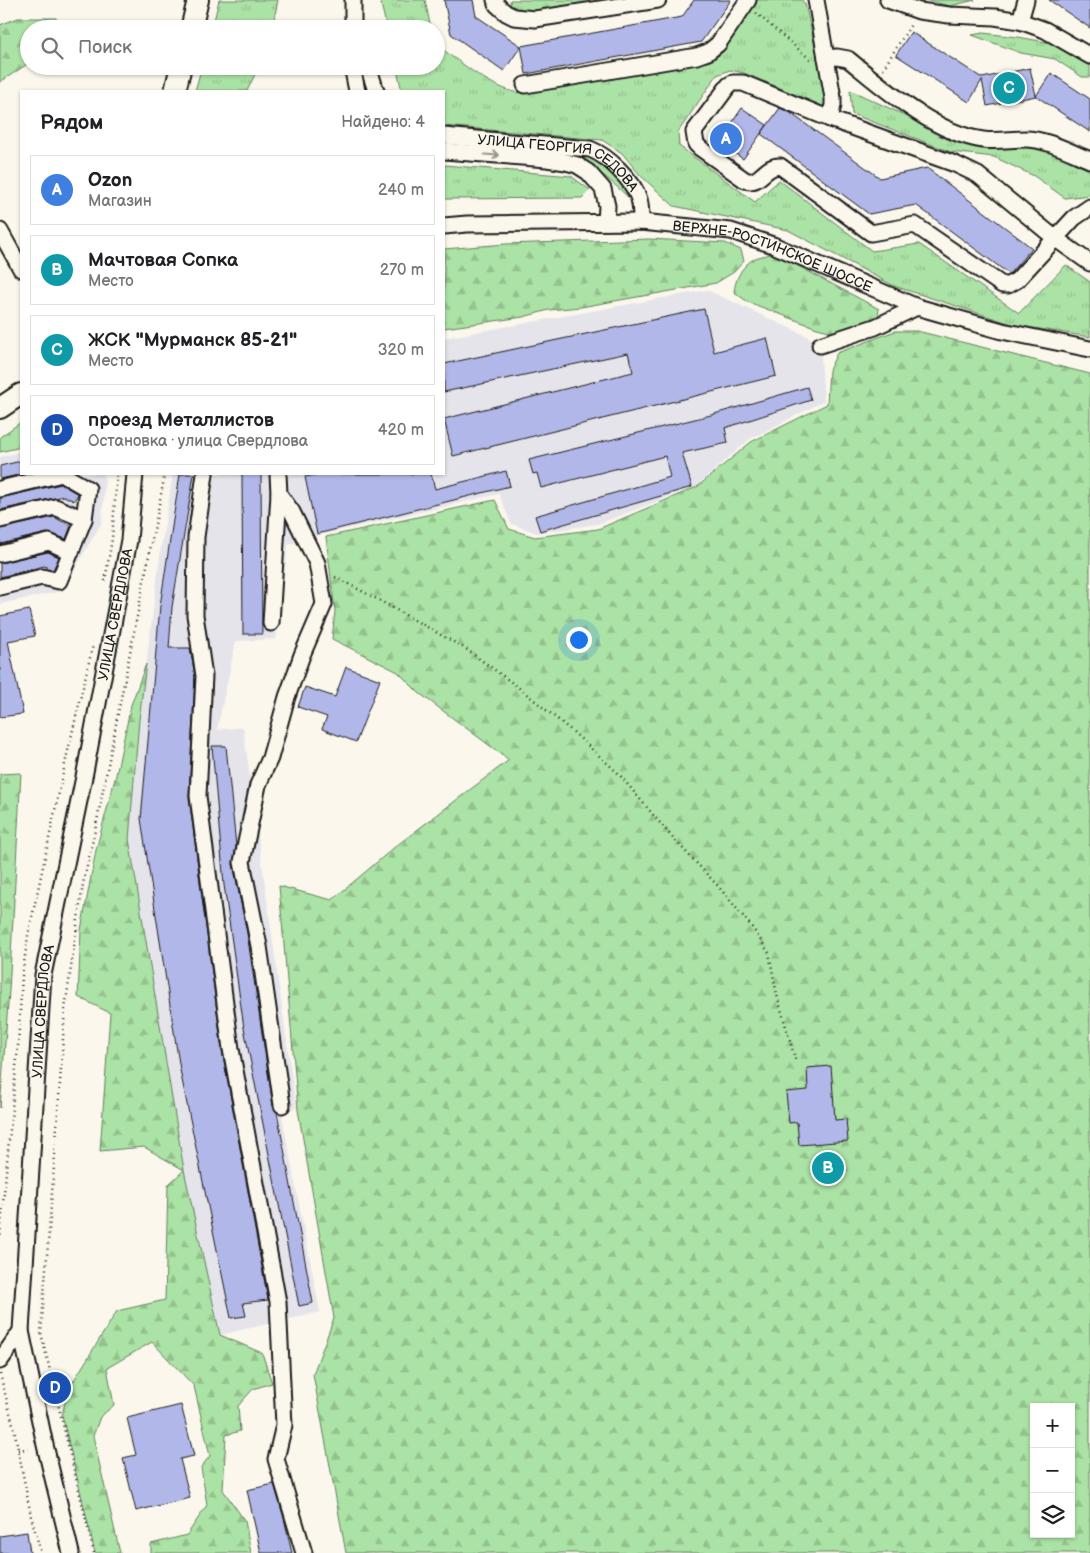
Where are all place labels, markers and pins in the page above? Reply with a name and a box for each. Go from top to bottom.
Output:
pin: C [993,69,1025,107]
pin: A [710,120,742,158]
pin: B [812,1149,844,1187]
pin: D [39,1369,71,1407]

